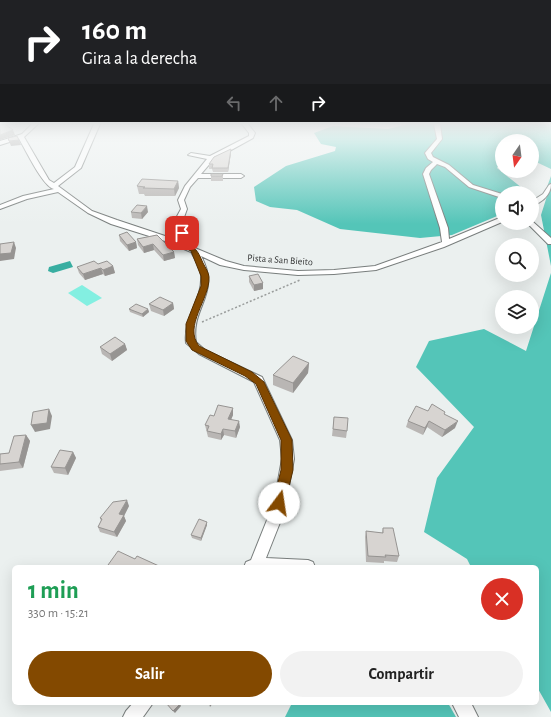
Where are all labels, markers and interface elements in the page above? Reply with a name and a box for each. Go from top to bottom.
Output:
icon: right [16,16,68,68]
text: 160 m [82,17,147,45]
text: Gira a la derecha [82,50,197,68]
icon: left [223,92,245,114]
icon: ahead [265,92,287,114]
icon: right [307,92,329,114]
north arrow [495,134,539,178]
map controls [495,134,539,334]
button: sound [495,186,539,230]
pin [165,216,199,250]
icon: arrive [171,222,193,244]
button: search [495,238,539,282]
street label: Pista a San Bieito [247,253,313,267]
button: layers [495,290,539,334]
position arrow [258,482,300,524]
button: close [481,578,523,620]
text: 1 min [28,579,79,603]
text: 330 m · 15:21 [28,607,89,620]
button: Salir [28,651,272,697]
button: Compartir [280,651,523,697]

